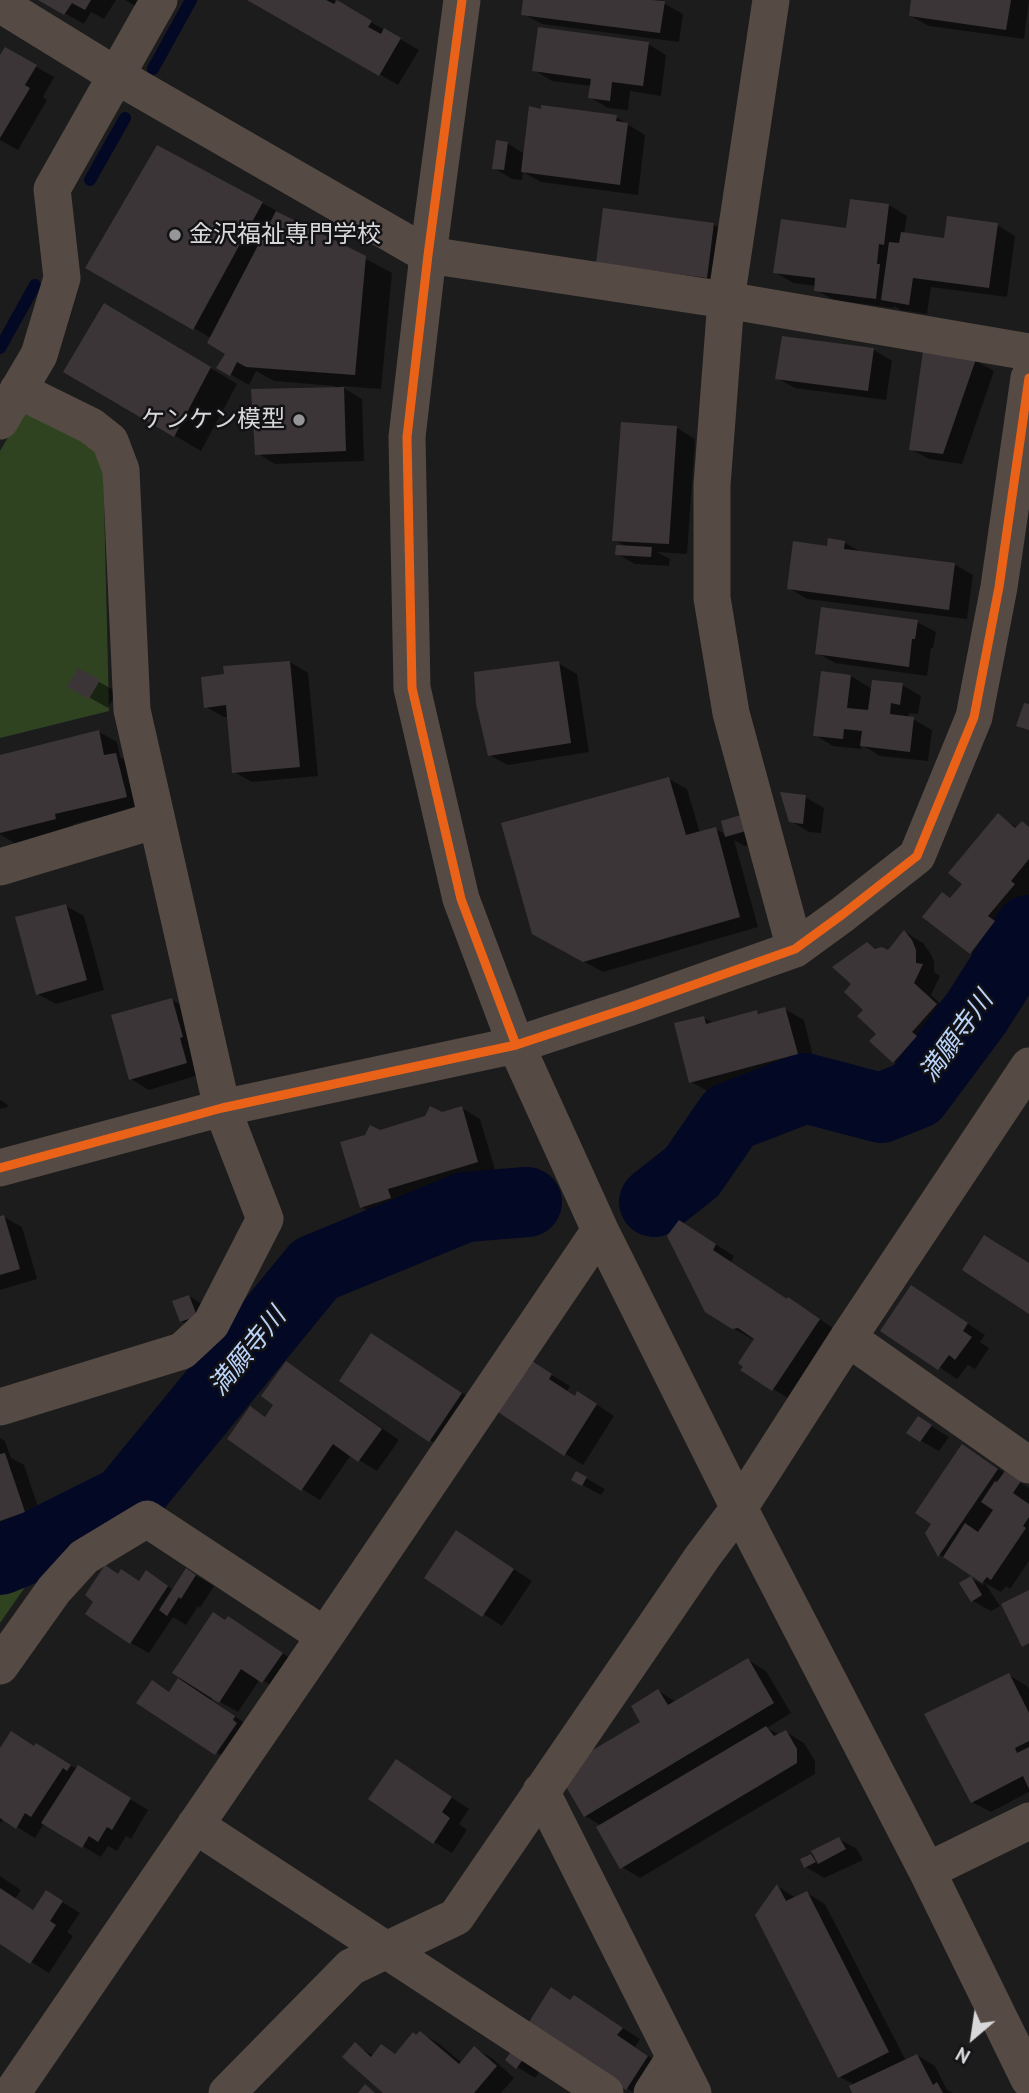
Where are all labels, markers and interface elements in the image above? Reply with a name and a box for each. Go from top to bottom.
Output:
place label: 金沢福祉専門学校 [189,221,381,249]
marker: 金沢福祉専門学校 [167,227,183,243]
place label: ケンケン模型 [141,406,285,434]
marker: ケンケン模型 [291,412,307,428]
water label: 満願寺川 [914,986,1000,1088]
water label: 満願寺川 [203,1302,293,1402]
north arrow [938,2002,1008,2072]
text: N [952,2042,974,2069]

